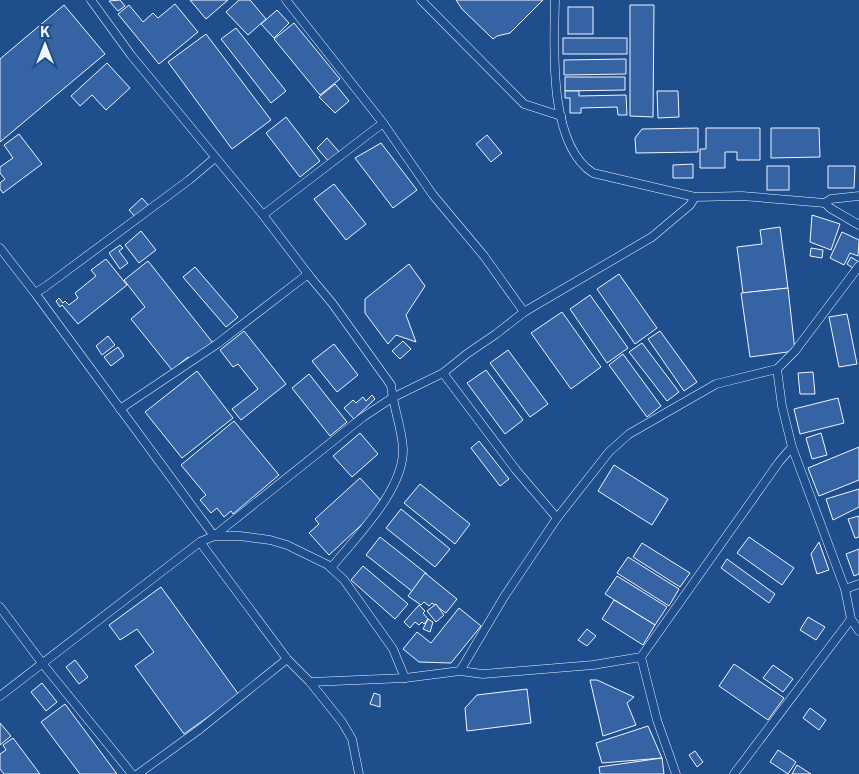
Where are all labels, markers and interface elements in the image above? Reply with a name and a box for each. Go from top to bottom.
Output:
north arrow [20,20,70,70]
text: K [40,24,50,40]

